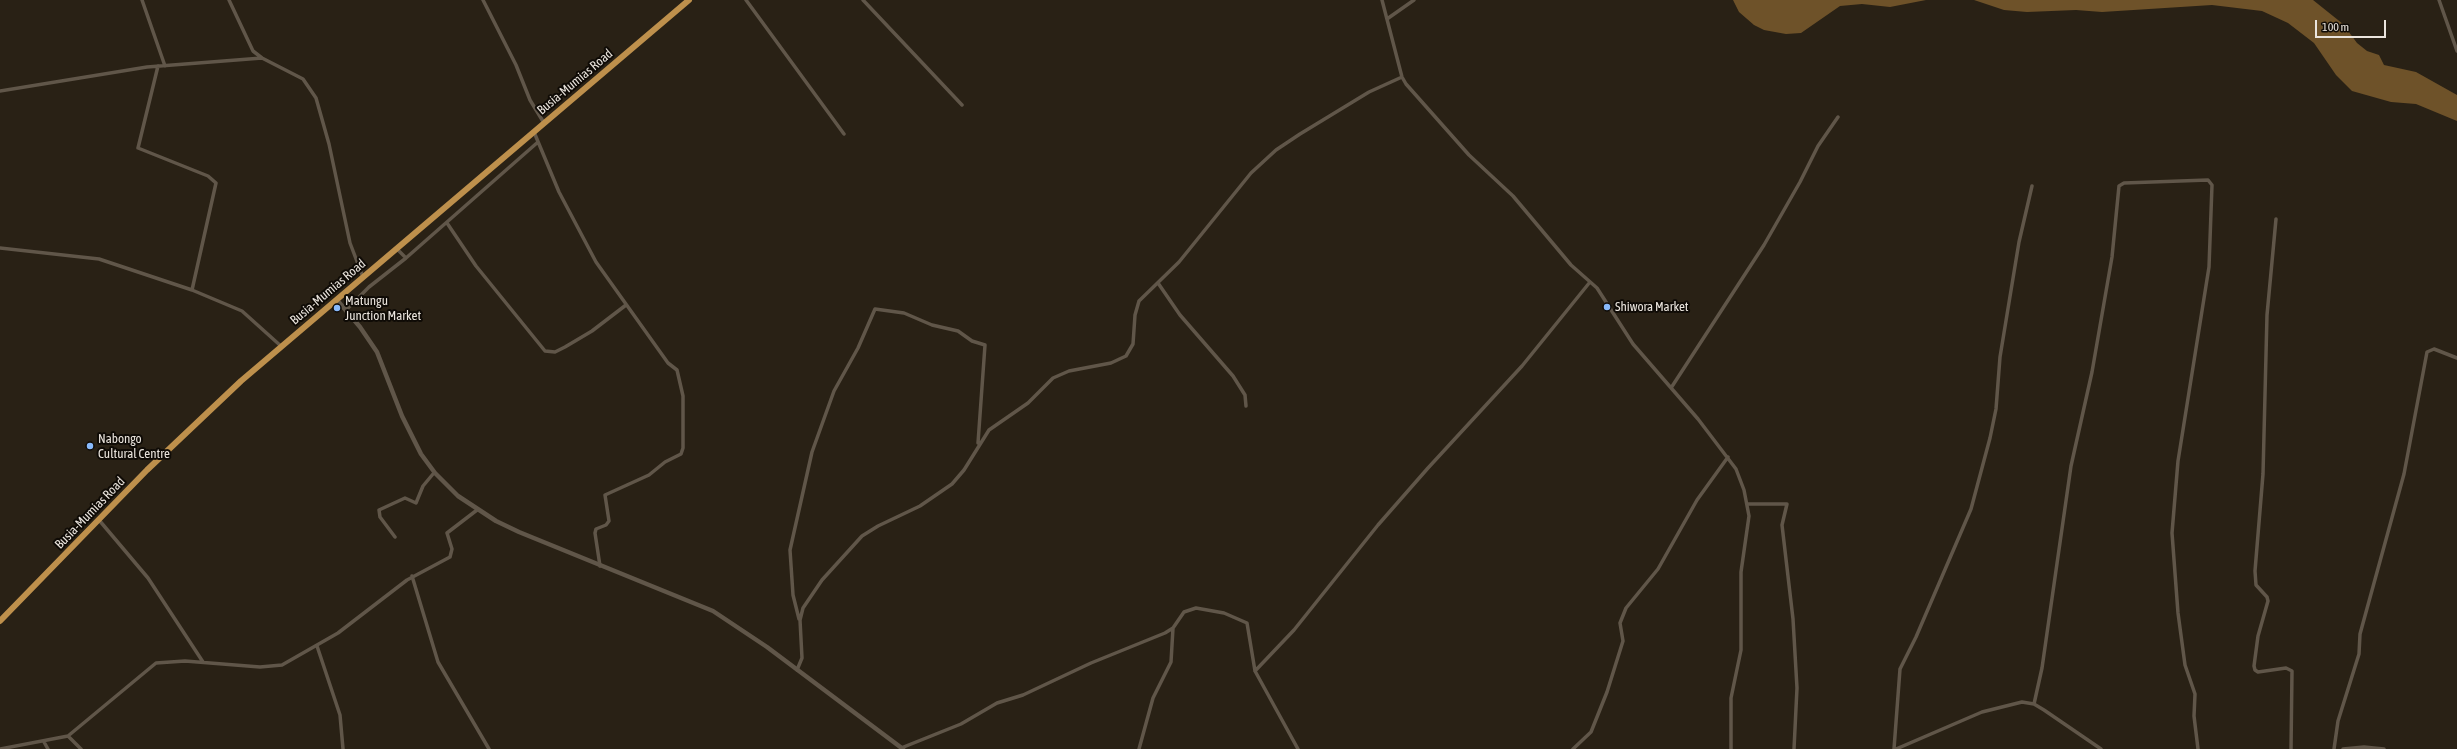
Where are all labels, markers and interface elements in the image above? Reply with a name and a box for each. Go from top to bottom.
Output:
scale bar [2317,12,2388,38]
text: 100 m [2322,20,2349,34]
street label: Busia-Mumias Road [534,46,616,118]
street label: Busia-Mumias Road [287,256,369,328]
place label: Matungu Junction Market [345,293,421,324]
place label: Shiwora Market [1615,299,1689,315]
marker: Shiwora Market [1602,302,1612,312]
marker: Matungu Junction Market [332,303,342,313]
place label: Nabongo Cultural Centre [98,431,170,462]
marker: Nabongo Cultural Centre [85,441,95,451]
street label: Busia-Mumias Road [52,474,128,552]

